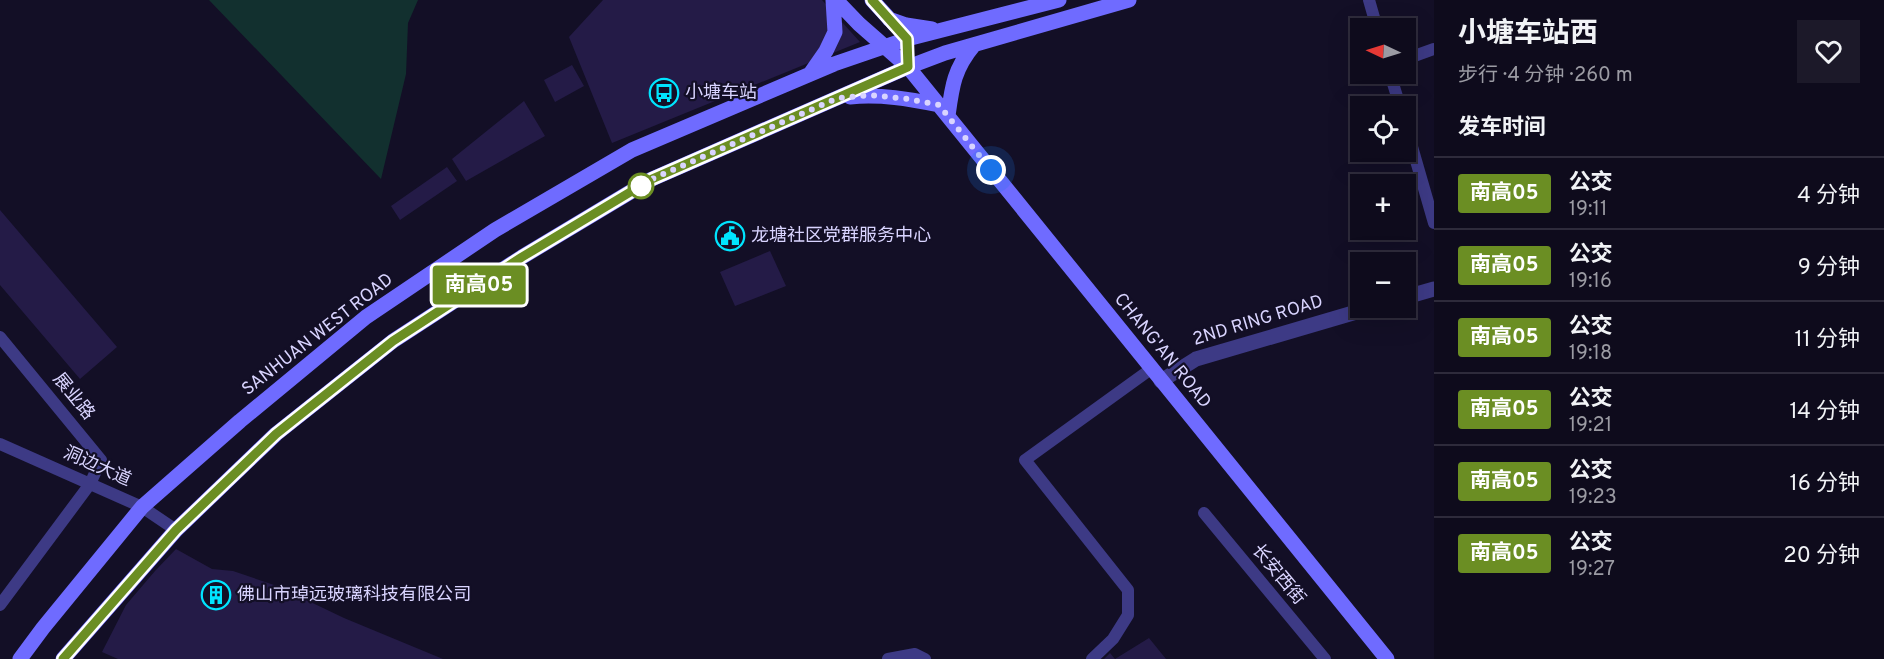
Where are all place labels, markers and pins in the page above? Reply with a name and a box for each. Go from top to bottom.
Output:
bus stop icon: 小塘车站 [648,77,680,109]
place label: 小塘车站 [685,82,757,105]
unlabelled marker [628,173,654,199]
public building icon: 龙塘社区党群服务中心 [714,220,746,252]
place label: 龙塘社区党群服务中心 [751,225,931,248]
building icon: 佛山市琸远玻璃科技有限公司 [200,579,232,611]
place label: 佛山市琸远玻璃科技有限公司 [237,584,471,607]

